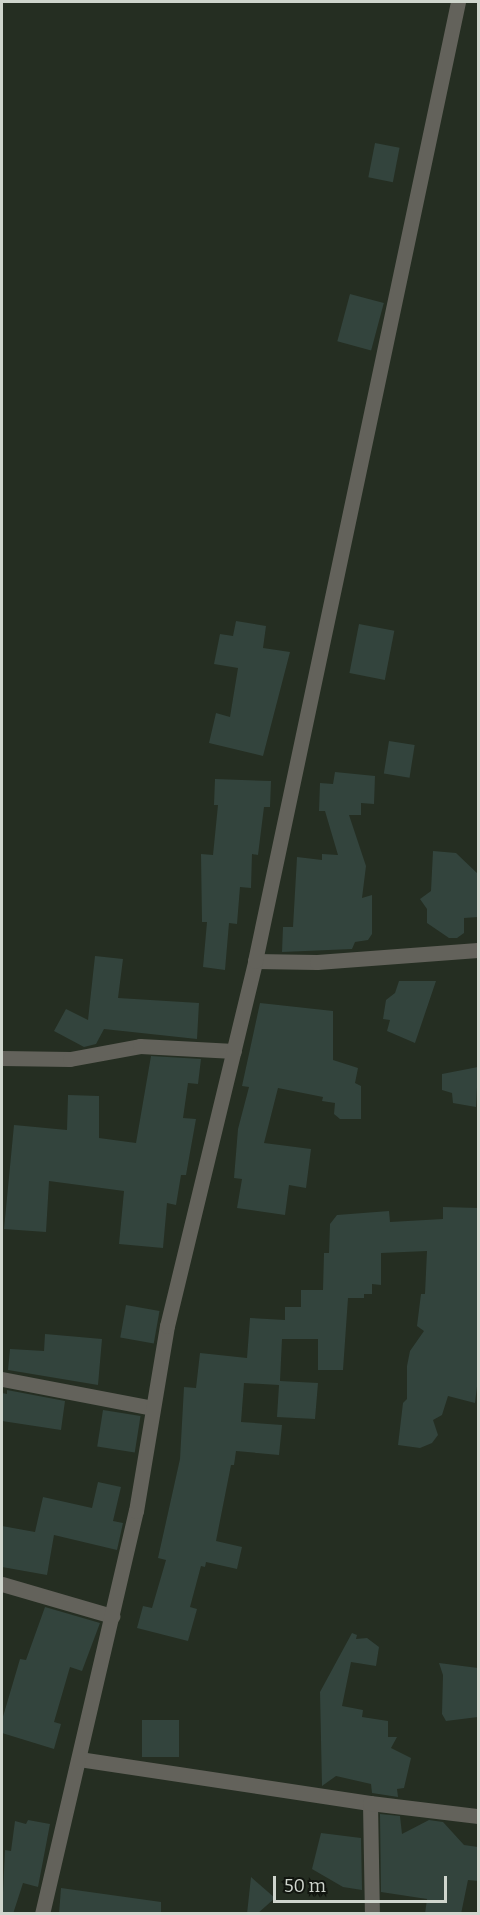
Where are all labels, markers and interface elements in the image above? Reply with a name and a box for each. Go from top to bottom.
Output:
scale bar [276,1864,450,1902]
text: 50 m [284,1875,326,1897]

